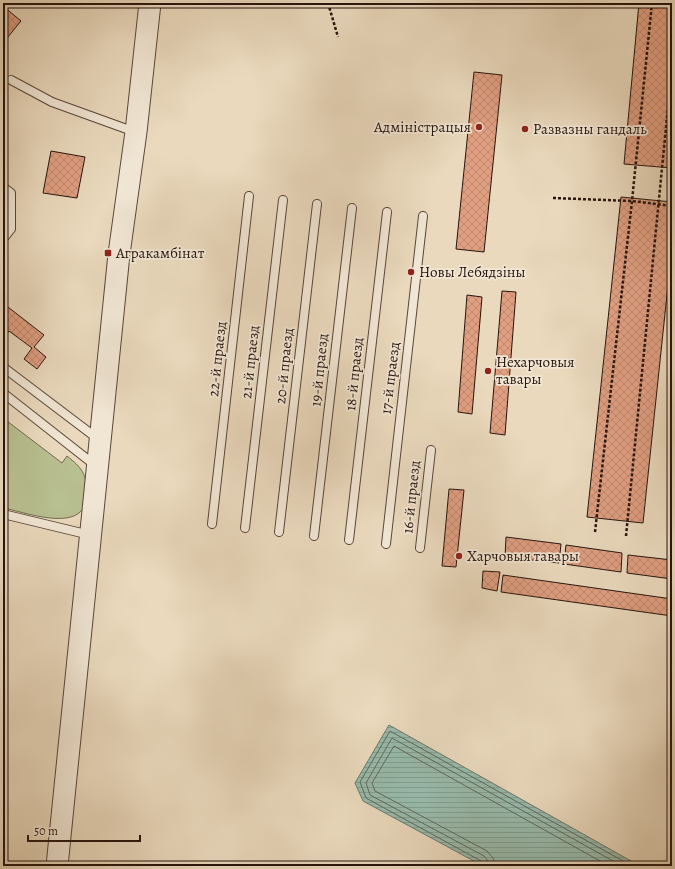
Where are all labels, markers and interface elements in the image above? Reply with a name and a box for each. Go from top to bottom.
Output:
place label: Адміністрацыя [373,117,471,137]
place label: Развазны гандаль [533,119,647,139]
marker: Адміністрацыя [474,122,484,132]
marker: Развазны гандаль [520,124,530,134]
place label: Агракамбінат [115,243,205,263]
marker: Агракамбінат [103,248,113,258]
place label: Новы Лебядзіны [419,262,526,282]
marker: Новы Лебядзіны [406,267,416,277]
street label: 22-й праезд [203,320,231,398]
street label: 21-й праезд [236,324,264,400]
street label: 20-й праезд [270,327,298,405]
street label: 19-й праезд [305,332,333,408]
street label: 18-й праезд [340,336,368,412]
street label: 17-й праезд [376,341,404,415]
place label: Нехарчовыя тавары [496,352,575,389]
marker: Нехарчовыя тавары [483,366,493,376]
street label: 16-й праезд [397,459,425,535]
place label: Харчовыя тавары [467,546,579,566]
marker: Харчовыя тавары [454,551,464,561]
scale bar [28,817,140,843]
text: 50 m [34,823,58,839]

